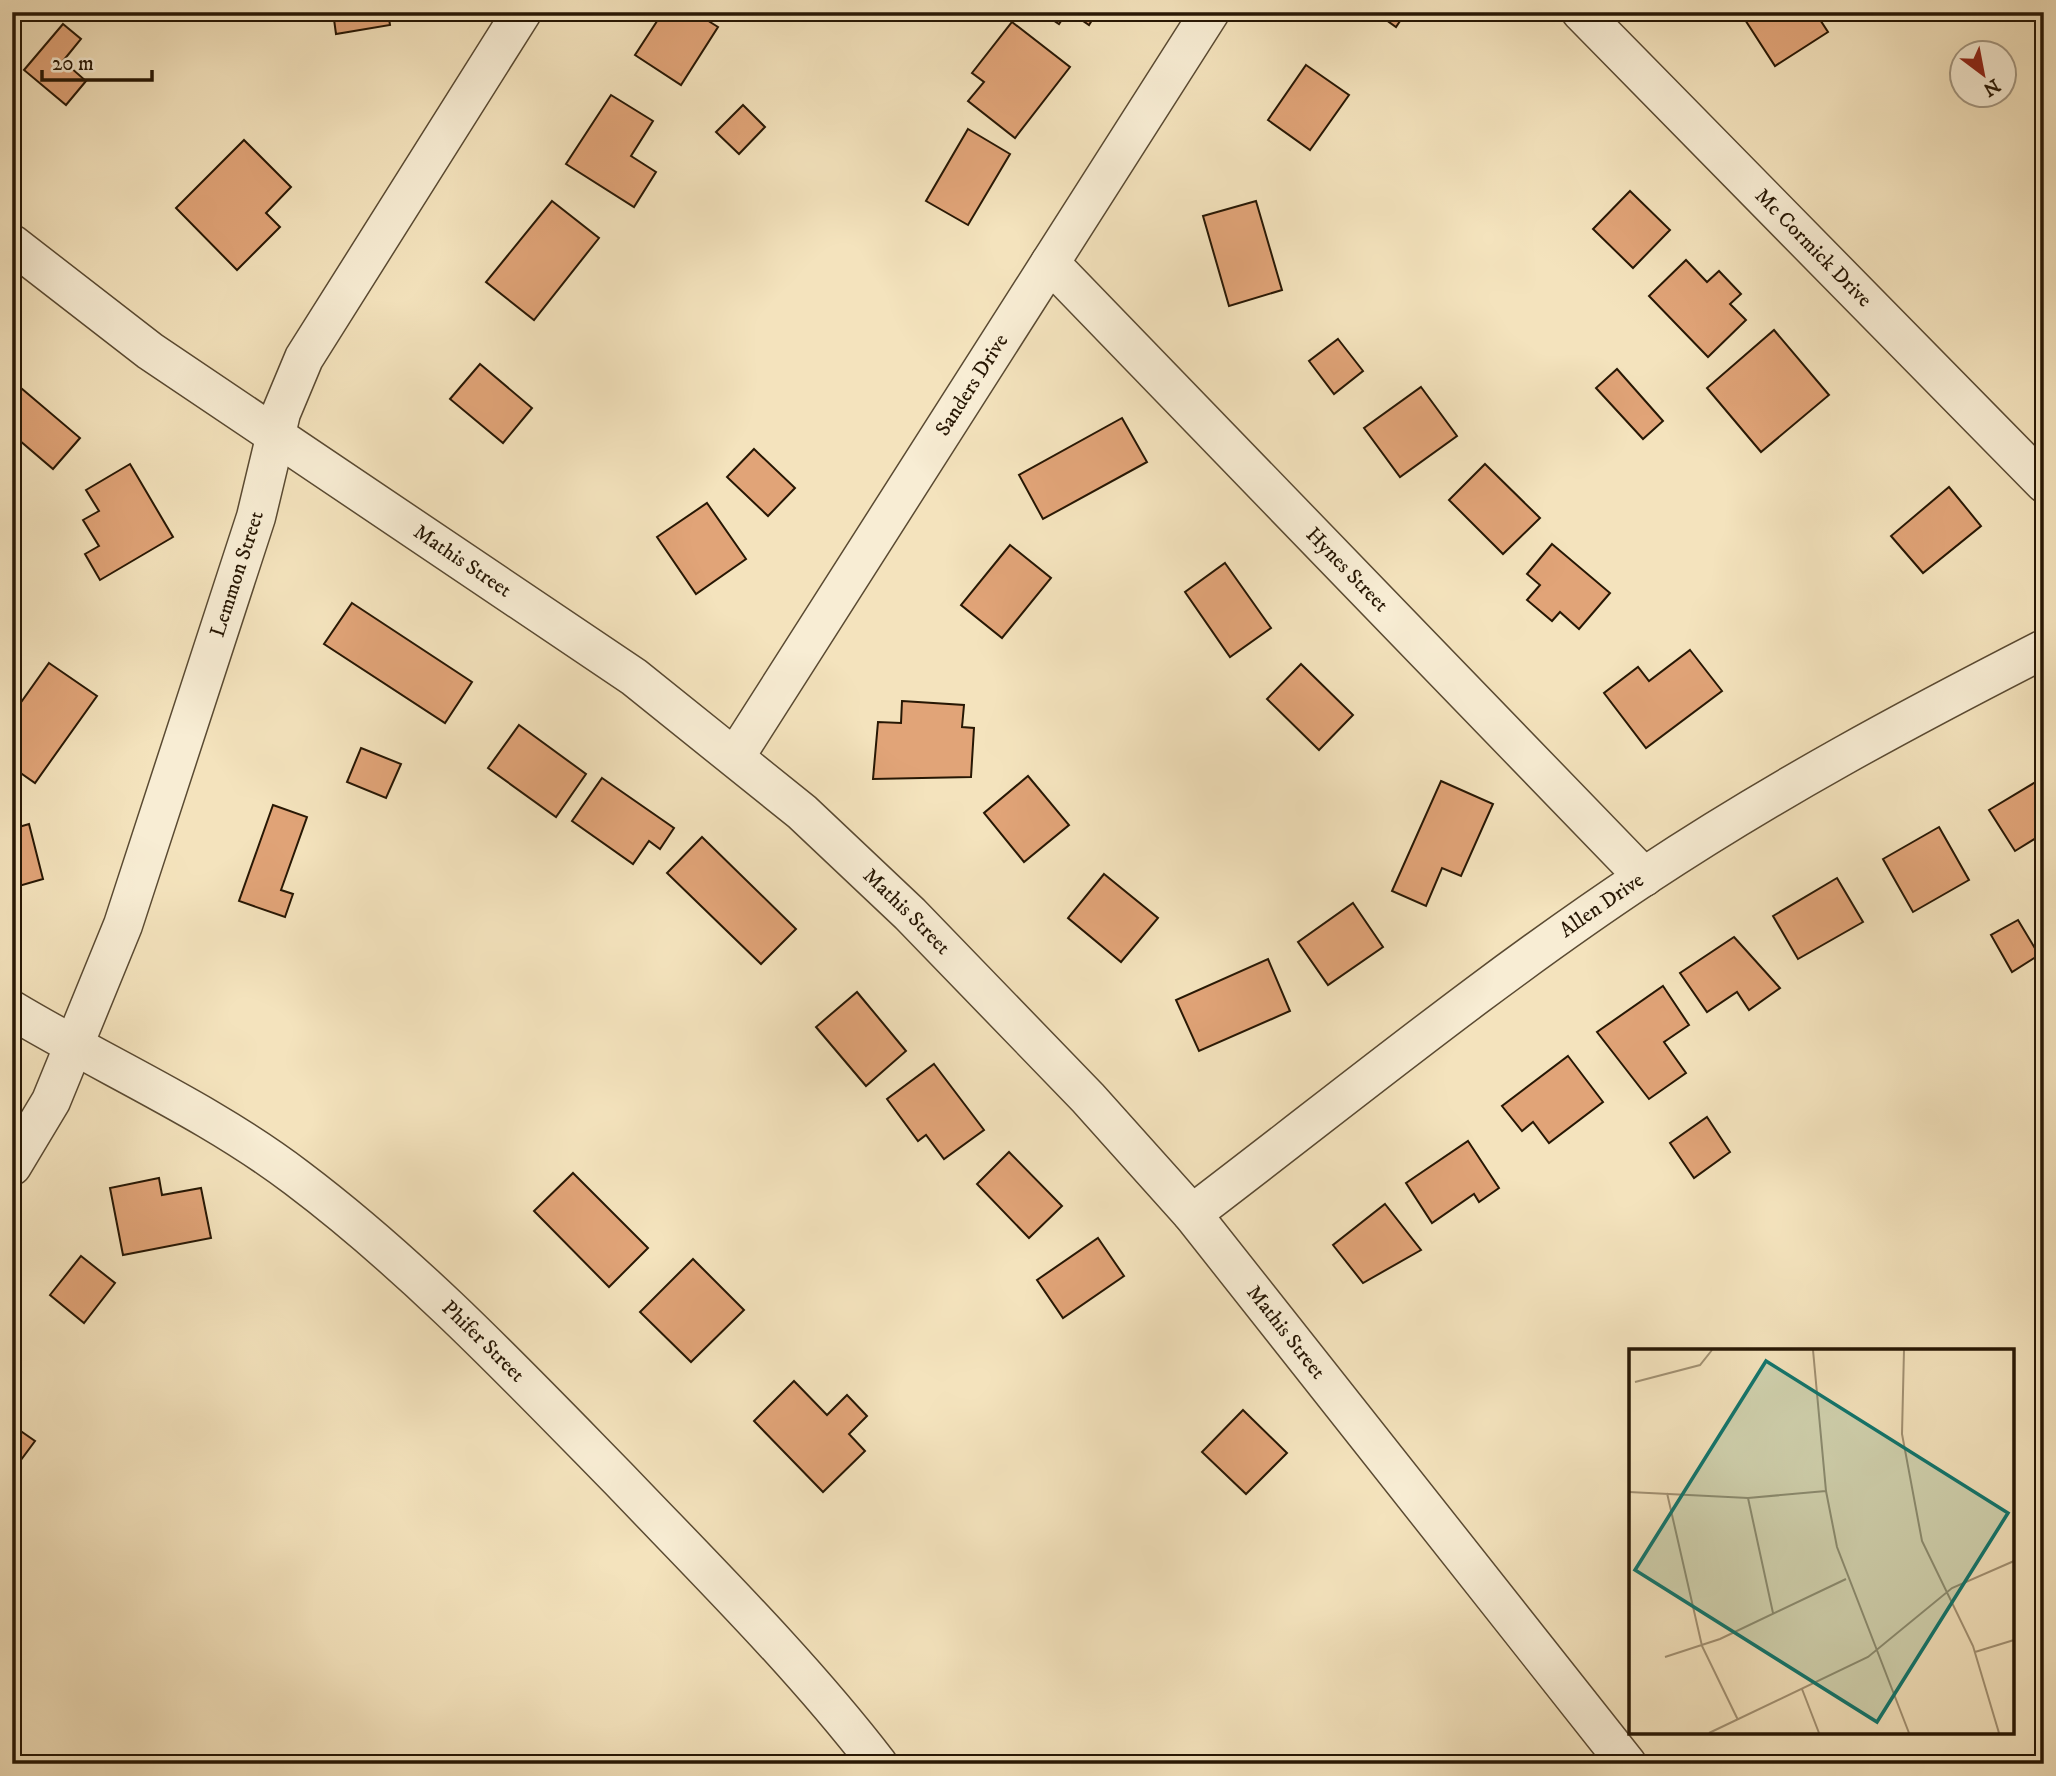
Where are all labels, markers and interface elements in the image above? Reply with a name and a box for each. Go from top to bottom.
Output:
scale bar [42,38,152,82]
north arrow [1948,38,2018,108]
text: 20 m [52,51,94,77]
text: N [1978,73,2004,101]
street label: Mc Cormick Drive [1749,183,1877,313]
street label: Sanders Drive [930,329,1014,441]
street label: Lemmon Street [205,509,270,640]
street label: Mathis Street [408,519,516,604]
street label: Hynes Street [1300,522,1394,618]
street label: Mathis Street [857,863,956,961]
street label: Allen Drive [1554,867,1649,944]
street label: Mathis Street [1241,1280,1331,1385]
street label: Phifer Street [436,1295,530,1388]
inset map [1629,1349,2014,1734]

